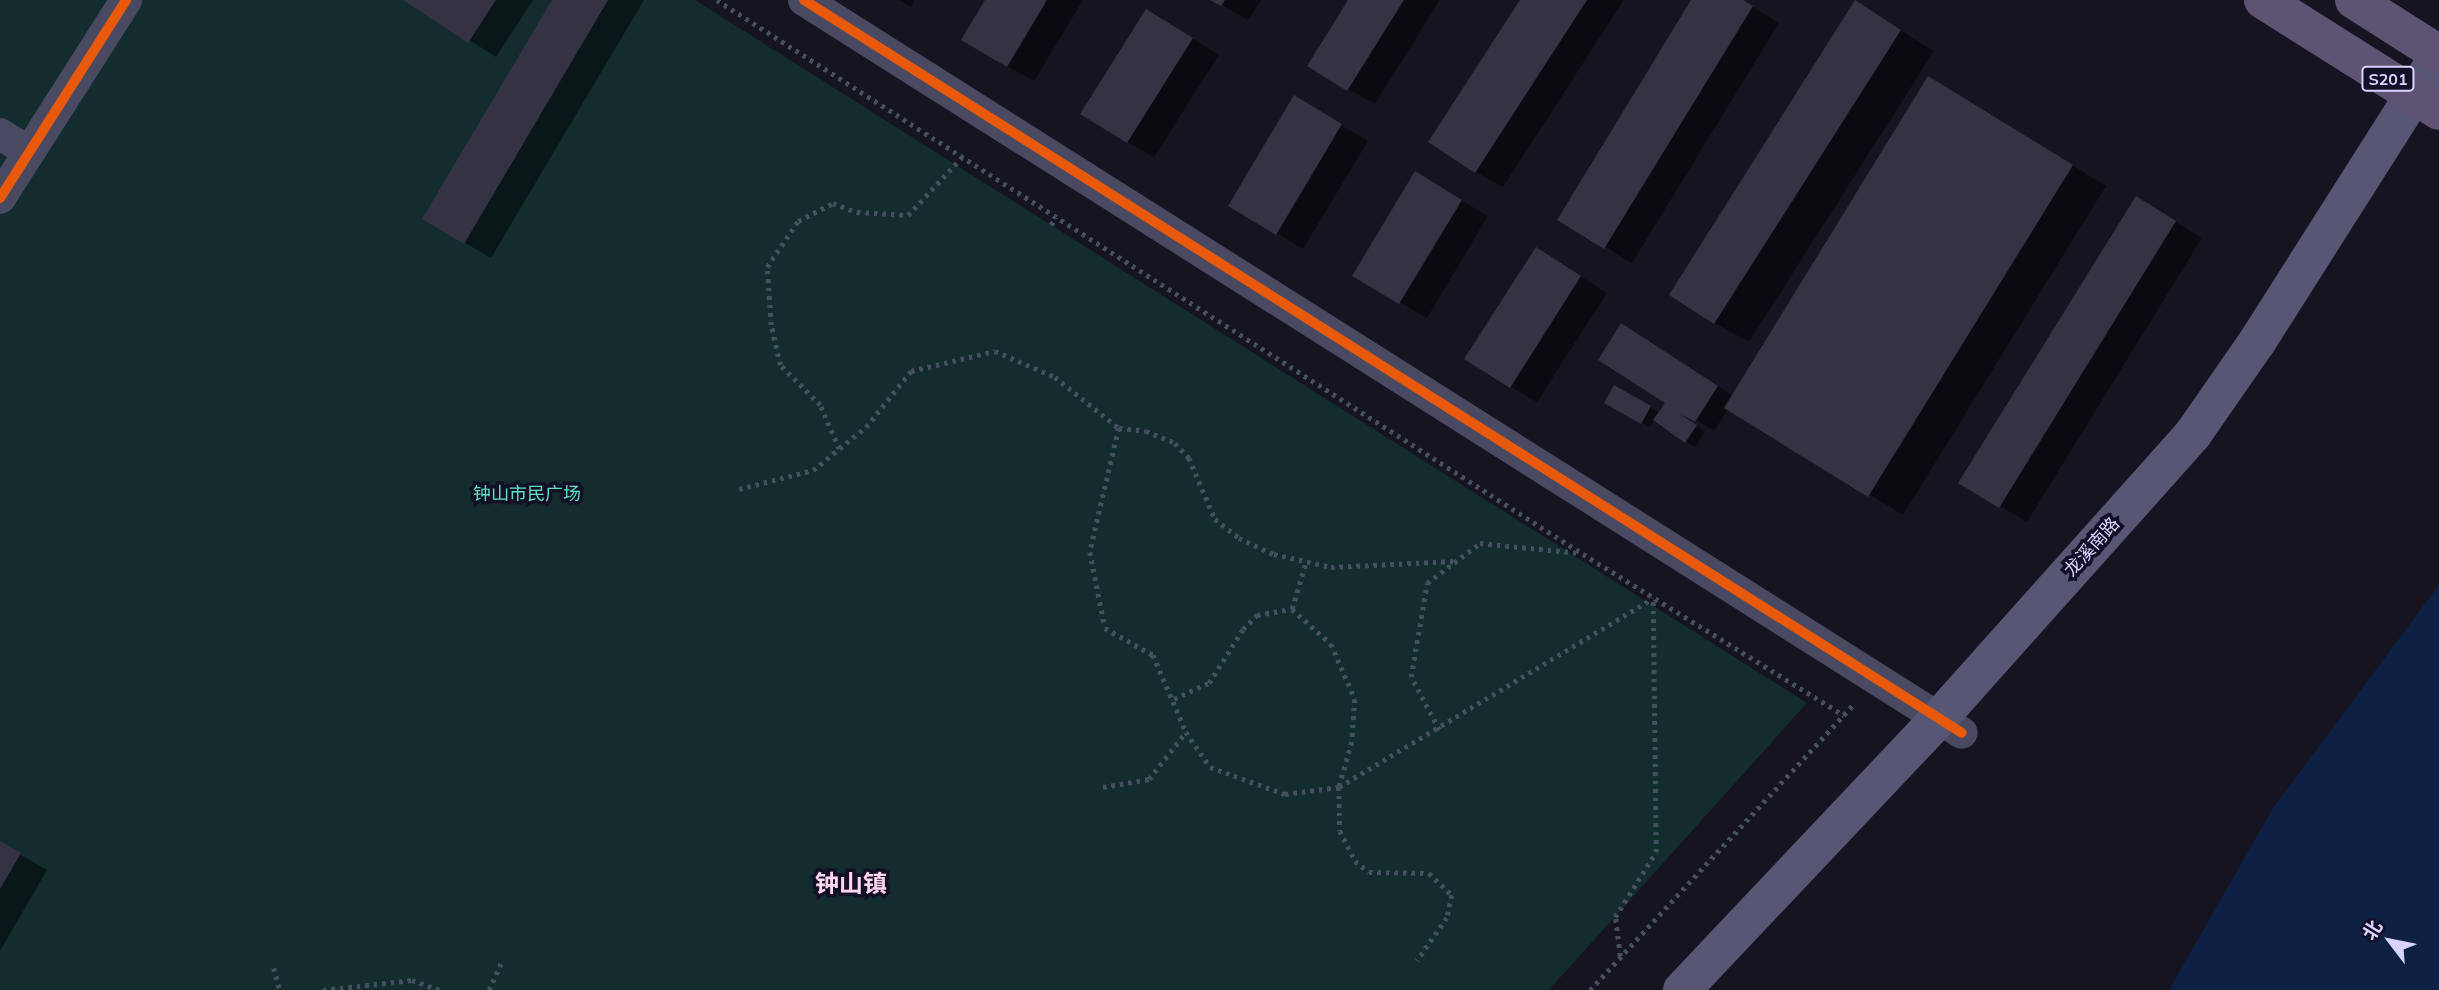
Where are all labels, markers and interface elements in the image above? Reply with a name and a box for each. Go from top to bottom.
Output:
road number: S201 [2360,66,2416,92]
park label: 钟山市民广场 [473,483,581,505]
street label: 龙溪南路 [2060,513,2124,581]
district label: 钟山镇 [815,870,887,898]
north arrow [2355,906,2425,976]
text: 北 [2357,915,2387,944]

